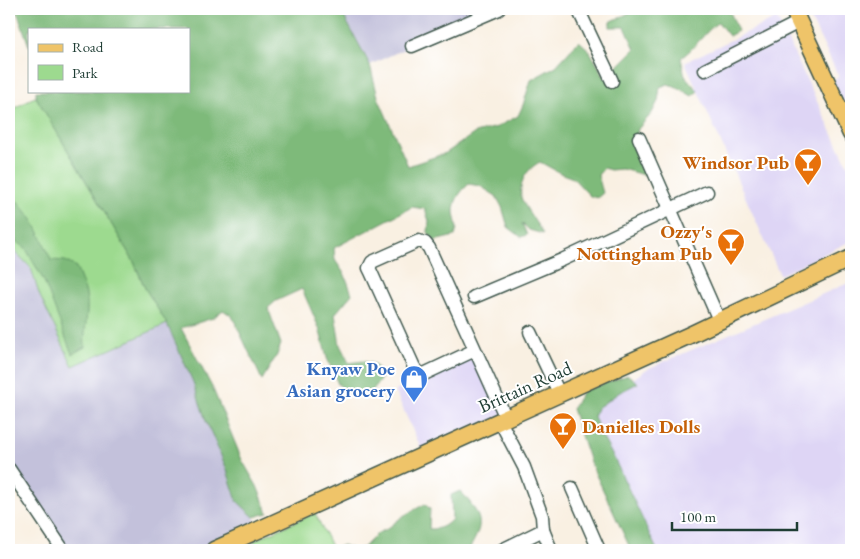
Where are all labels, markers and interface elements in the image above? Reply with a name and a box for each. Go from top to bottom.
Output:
legend [28,28,190,92]
text: Road [72,37,104,56]
text: Park [72,63,99,82]
bar icon: Windsor Pub [793,147,823,186]
place label: Windsor Pub [682,150,789,175]
place label: Ozzy's Nottingham Pub [577,219,712,266]
bar icon: Ozzy's Nottingham Pub [716,227,746,266]
street label: Brittain Road [474,355,576,419]
place label: Knyaw Poe Asian grocery [285,356,396,403]
shop icon: Knyaw Poe Asian grocery [399,364,429,403]
bar icon: Danielles Dolls [548,411,578,450]
place label: Danielles Dolls [582,414,701,439]
scale bar [672,499,798,531]
text: 100 m [680,507,717,526]

